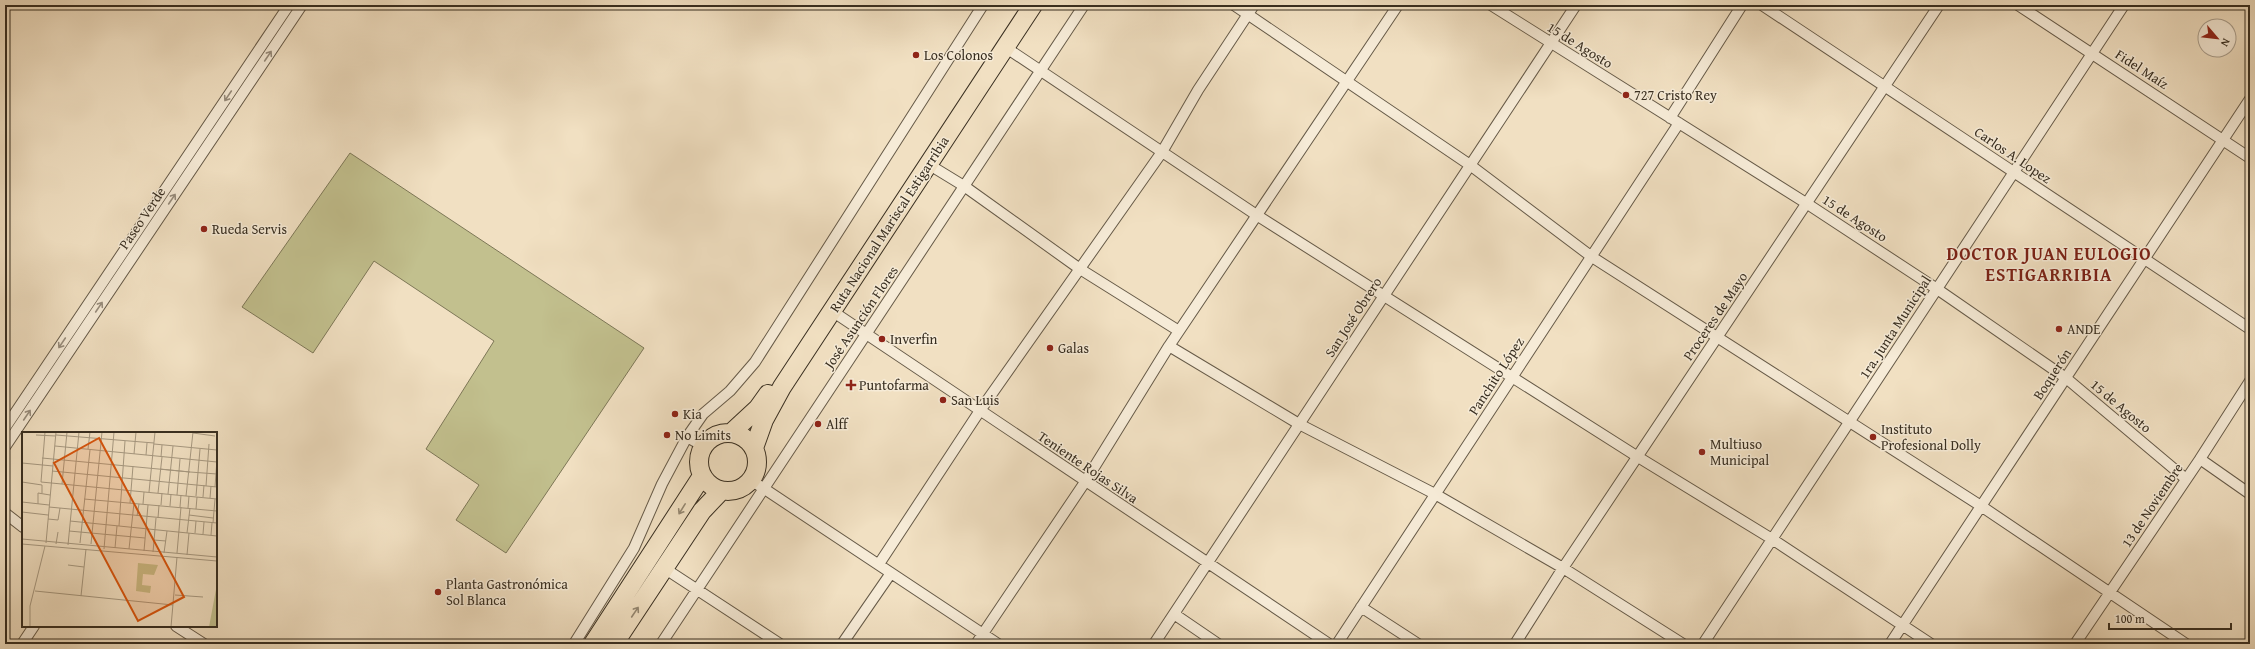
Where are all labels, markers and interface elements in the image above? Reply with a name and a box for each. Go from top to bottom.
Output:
street label: 15 de Agosto [1543,17,1617,73]
north arrow [2197,18,2237,58]
text: N [2217,36,2235,50]
street label: Fidel Maíz [2111,44,2173,94]
place label: Los Colonos [924,45,993,65]
one-way arrow [264,50,272,62]
marker: Los Colonos [911,50,921,60]
place label: 727 Cristo Rey [1634,85,1717,105]
one-way arrow [224,90,232,101]
marker: 727 Cristo Rey [1621,90,1631,100]
street label: Carlos A. Lopez [1971,122,2055,188]
street label: Ruta Nacional Mariscal Estigarribia [824,132,954,316]
street label: Paseo Verde [114,183,170,253]
street label: 15 de Agosto [1819,189,1891,247]
one-way arrow [168,194,176,205]
place label: Rueda Servis [212,219,287,239]
marker: Rueda Servis [199,224,209,234]
district label: DOCTOR JUAN EULOGIO ESTIGARRIBIA [1946,240,2152,288]
street label: José Asunción Flores [818,262,903,374]
street label: Proceres de Mayo [1678,268,1752,364]
street label: 1ra. Junta Municipal [1854,272,1936,382]
street label: San José Obrero [1320,273,1386,361]
one-way arrow [95,302,103,313]
place label: ANDE [2067,319,2100,339]
marker: ANDE [2054,324,2064,334]
place label: Inverfin [890,329,938,349]
street label: Panchito López [1463,333,1529,419]
marker: Inverfin [877,334,887,344]
one-way arrow [58,337,66,348]
place label: Galas [1058,338,1089,358]
marker: Galas [1045,343,1055,353]
street label: Boquerón [2028,344,2076,404]
place label: Puntofarma [859,375,929,395]
street label: 15 de Agosto [2086,375,2156,437]
marker: Puntofarma [846,380,856,390]
place label: San Luis [951,390,999,410]
marker: San Luis [938,395,948,405]
place label: Kia [683,404,702,424]
marker: Kia [670,409,680,419]
one-way arrow [23,410,31,421]
place label: Alff [826,414,849,434]
marker: Alff [813,419,823,429]
place label: Instituto Profesional Dolly [1881,419,1981,455]
place label: No Limits [675,425,731,445]
street label: Teniente Rojas Silva [1034,426,1142,508]
marker: No Limits [662,430,672,440]
inset map [22,432,217,627]
marker: Instituto Profesional Dolly [1868,432,1878,442]
place label: Multiuso Municipal [1710,434,1769,470]
marker: Multiuso Municipal [1697,447,1707,457]
street label: 13 de Noviembre [2116,458,2188,551]
one-way arrow [678,503,686,515]
place label: Planta Gastronómica Sol Blanca [446,574,568,610]
marker: Planta Gastronómica Sol Blanca [433,587,443,597]
scale bar [2109,605,2231,631]
one-way arrow [631,606,639,617]
text: 100 m [2115,610,2145,627]

